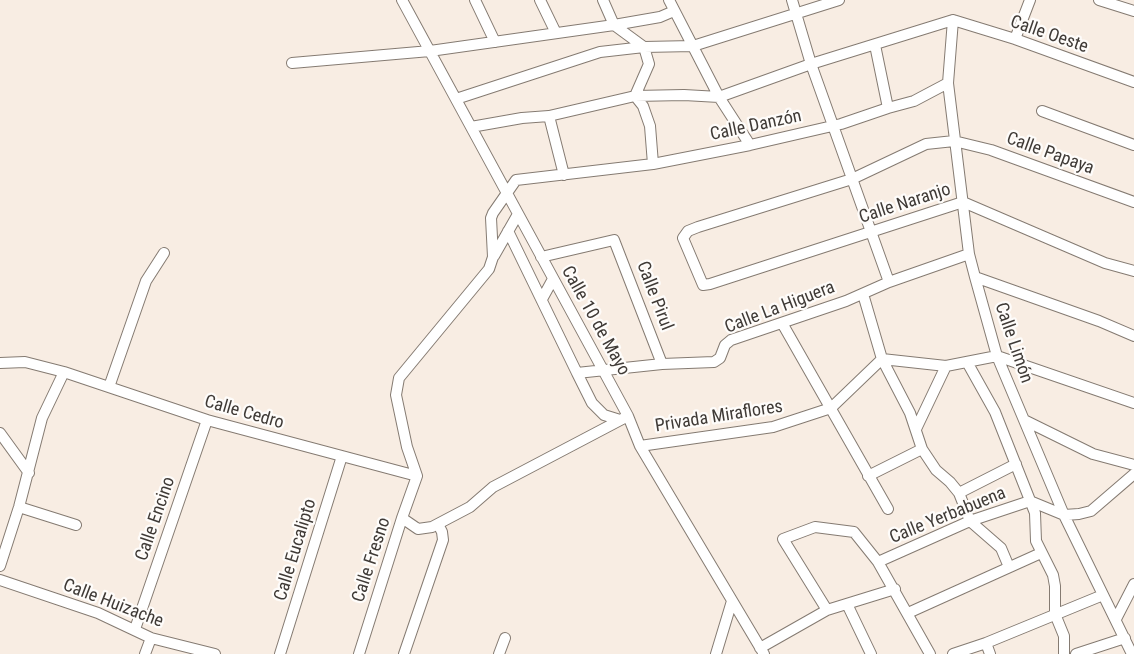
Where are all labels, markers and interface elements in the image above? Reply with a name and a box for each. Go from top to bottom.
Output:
street label: Calle Oeste [1007,12,1091,58]
street label: Calle Danzón [708,106,804,146]
street label: Calle Papaya [1003,128,1097,180]
street label: Calle Naranjo [856,179,954,229]
street label: Calle Pirul [631,258,677,334]
street label: Calle 10 de Mayo [556,263,634,379]
street label: Calle La Higuera [722,277,838,339]
street label: Calle Limón [989,300,1037,386]
street label: Calle Cedro [202,391,286,435]
street label: Privada Miraflores [654,396,784,438]
street label: Calle Encino [132,474,180,564]
street label: Calle Yerbabuena [887,483,1009,549]
street label: Calle Eucalipto [270,496,322,604]
street label: Calle Fresno [348,515,396,605]
street label: Calle Huizache [60,575,166,633]

